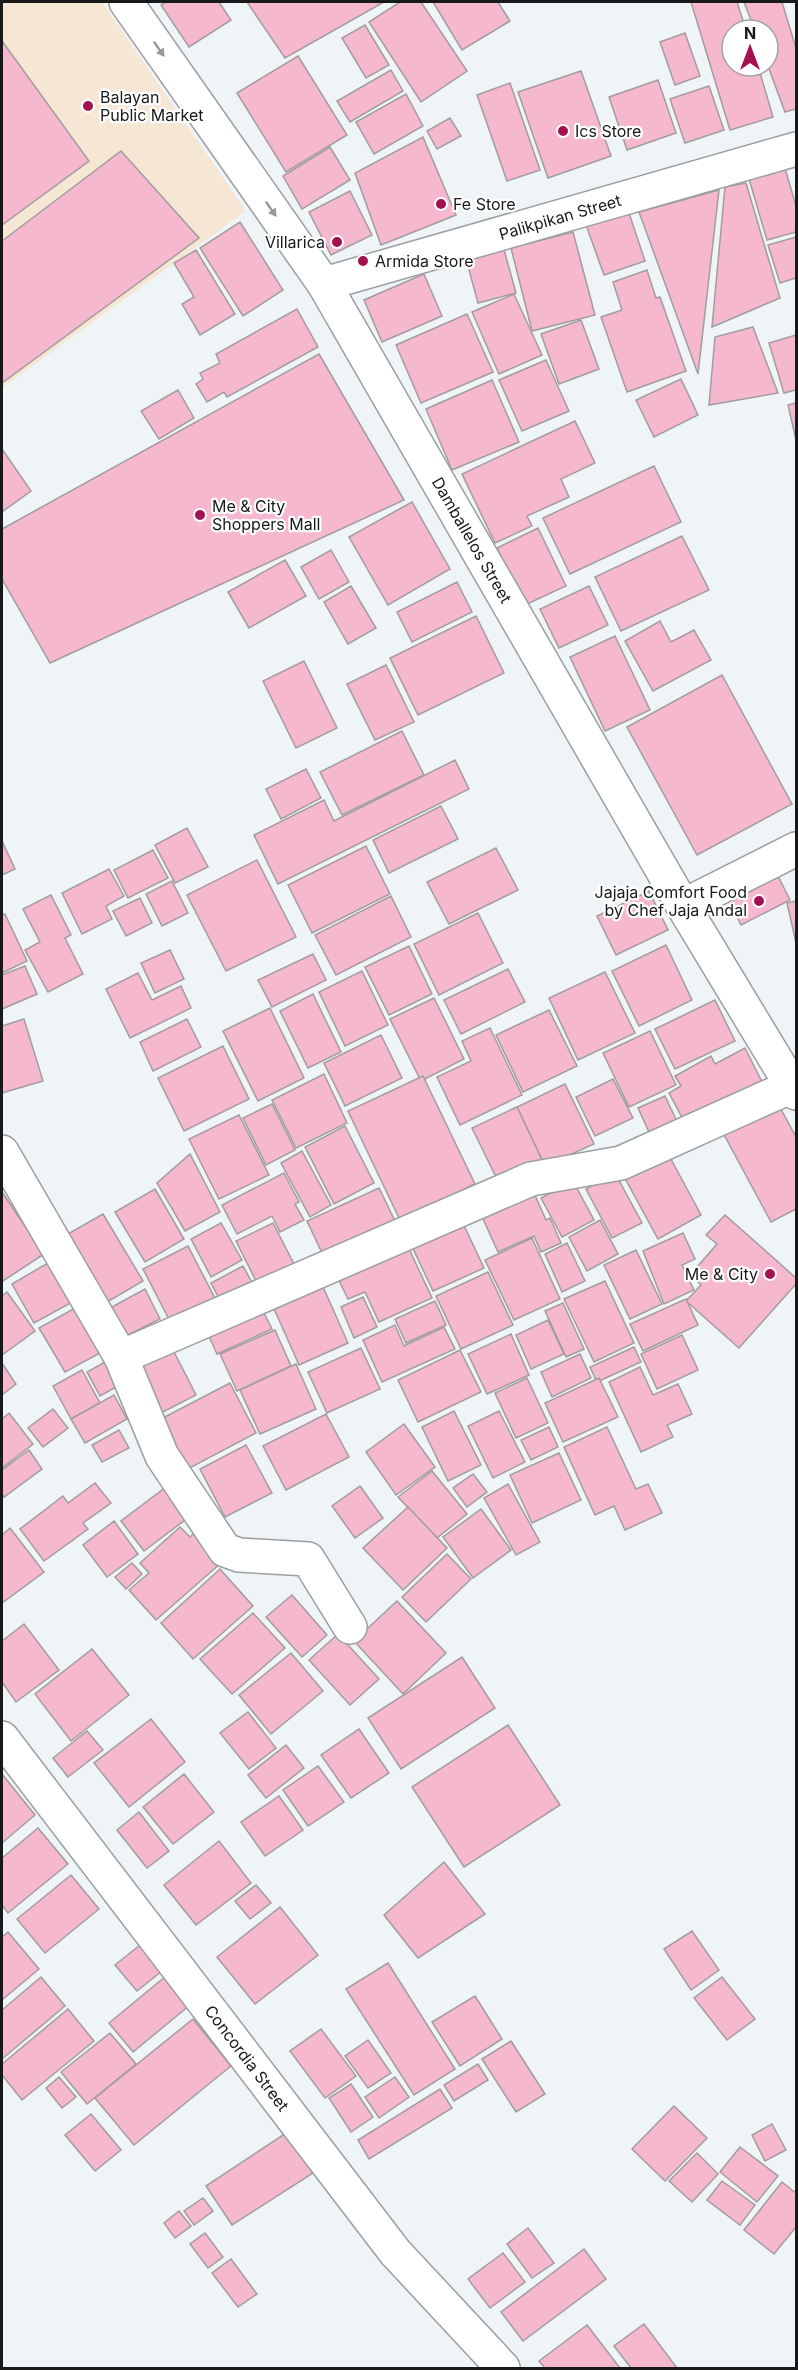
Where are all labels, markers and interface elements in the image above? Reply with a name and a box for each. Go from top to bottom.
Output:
north arrow [720,18,780,78]
text: N [744,23,756,43]
one-way arrow [153,41,165,57]
place label: Balayan Public Market [100,87,204,125]
marker: Balayan Public Market [81,99,95,113]
place label: Ics Store [575,121,641,141]
marker: Ics Store [556,124,570,138]
street label: Palikpikan Street [497,190,623,244]
place label: Fe Store [453,194,516,214]
marker: Fe Store [434,197,448,211]
one-way arrow [265,201,276,217]
place label: Villarica [265,232,325,252]
marker: Villarica [330,235,344,249]
place label: Armida Store [375,251,474,271]
marker: Armida Store [356,254,370,268]
street label: Damballelos Street [428,473,516,607]
place label: Me & City Shoppers Mall [212,496,320,534]
marker: Me & City Shoppers Mall [193,508,207,522]
place label: Jajaja Comfort Food by Chef Jaja Andal [595,882,747,920]
marker: Jajaja Comfort Food by Chef Jaja Andal [752,894,766,908]
place label: Me & City [685,1264,758,1284]
marker: Me & City [763,1267,777,1281]
street label: Concordia Street [201,2001,293,2115]

